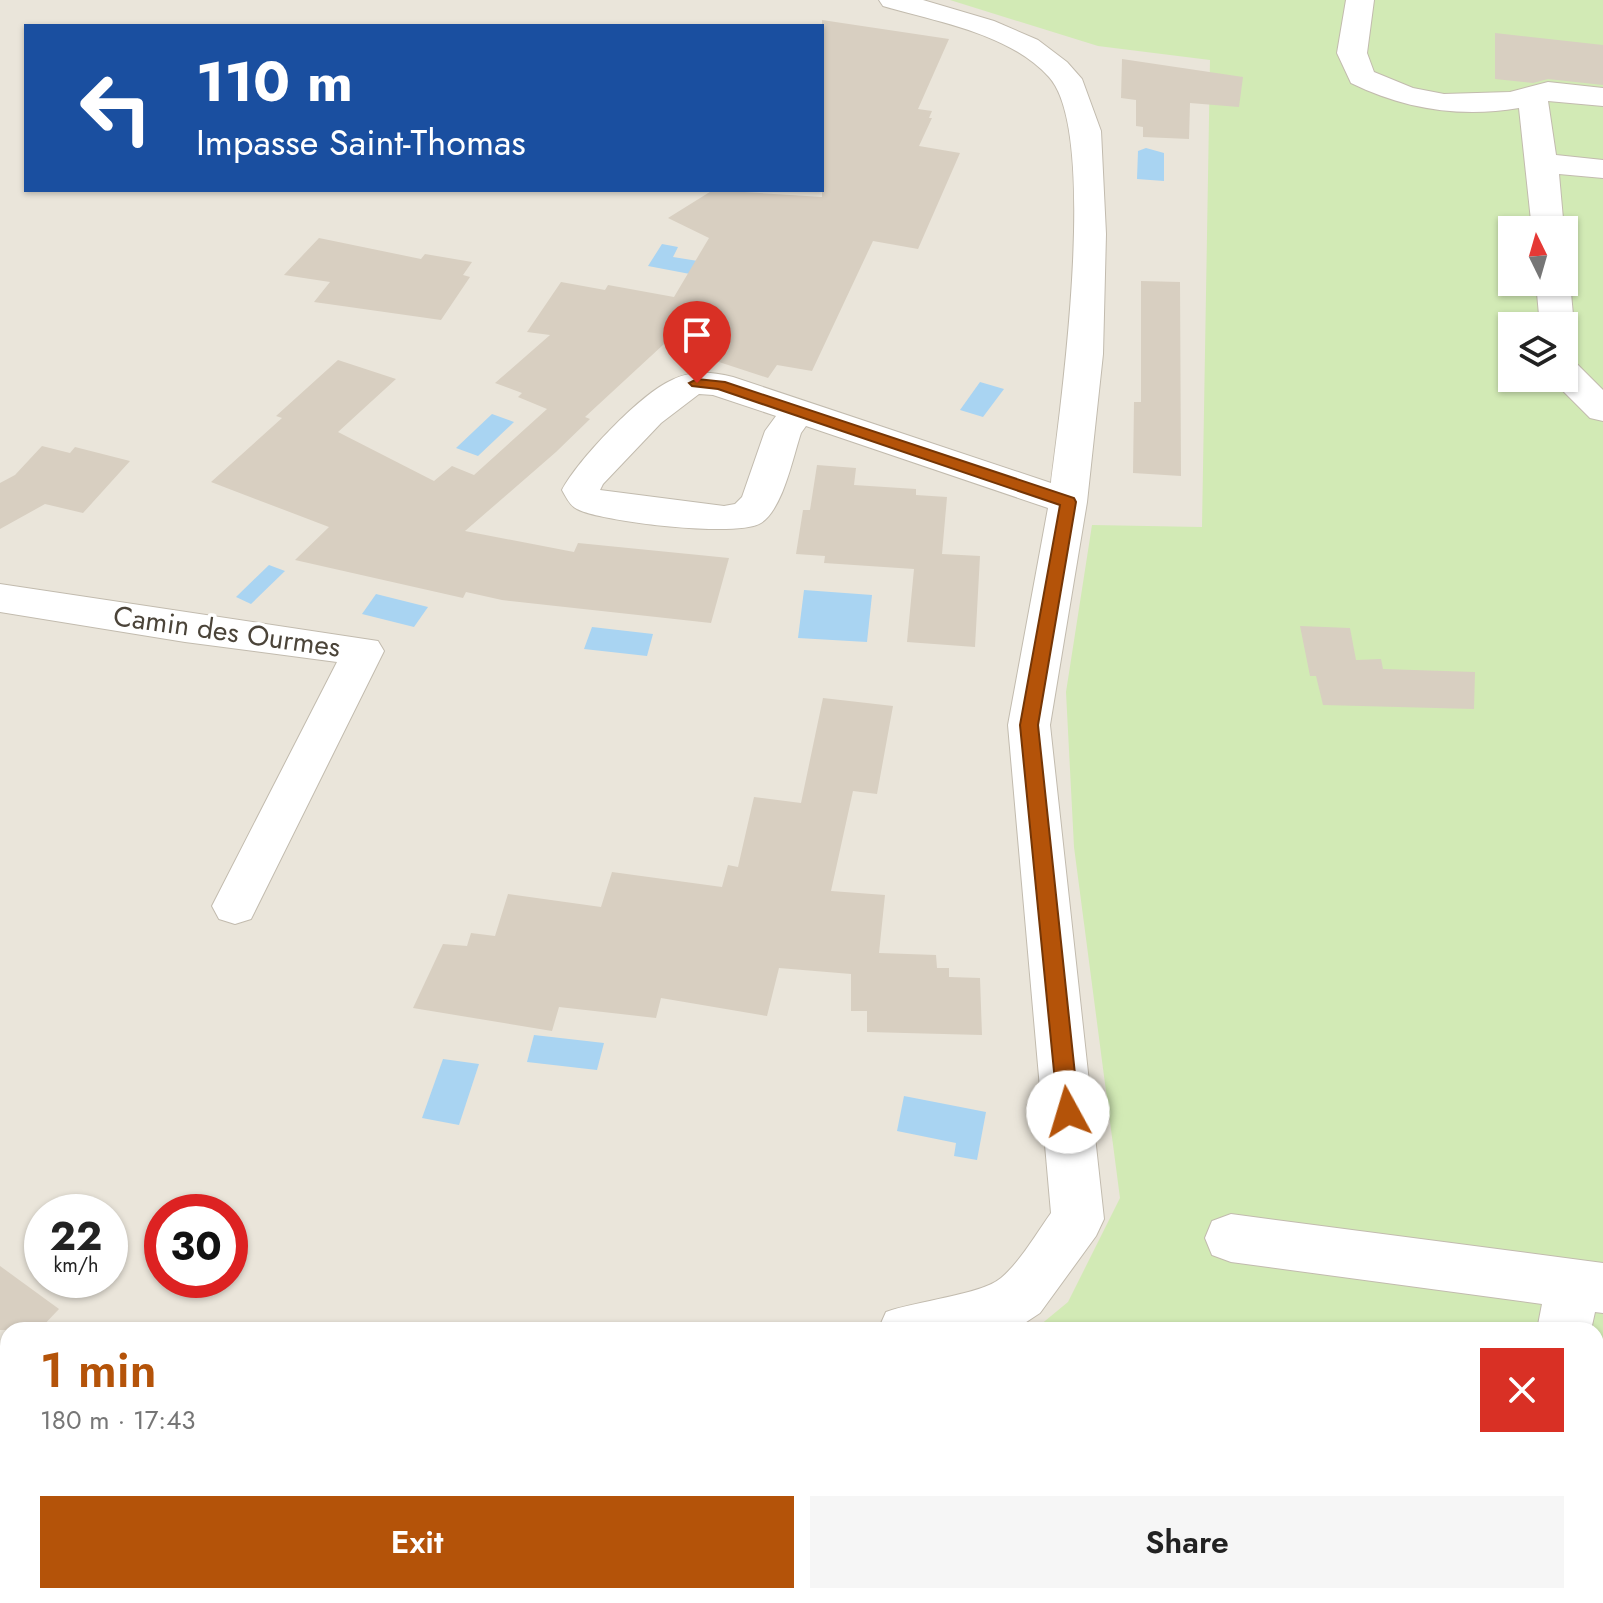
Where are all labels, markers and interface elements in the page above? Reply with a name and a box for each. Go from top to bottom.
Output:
text: 110 m [196,41,353,122]
icon: left [64,56,168,160]
text: Impasse Saint-Thomas [196,116,526,168]
north arrow [1498,216,1578,296]
map controls [1498,216,1578,392]
pin [663,301,731,383]
button: layers [1498,312,1578,392]
icon: arrive [675,313,719,357]
street label: Camin des Ourmes [111,595,343,668]
position arrow [1026,1070,1110,1154]
speed limit sign: 30 [144,1194,248,1298]
text: 22 [50,1207,102,1265]
text: km/h [53,1251,99,1280]
text: 1 min [40,1336,157,1405]
button: close [1480,1348,1564,1432]
text: 180 m · 17:43 [40,1401,195,1439]
button: Exit [40,1496,794,1588]
button: Share [810,1496,1564,1588]

